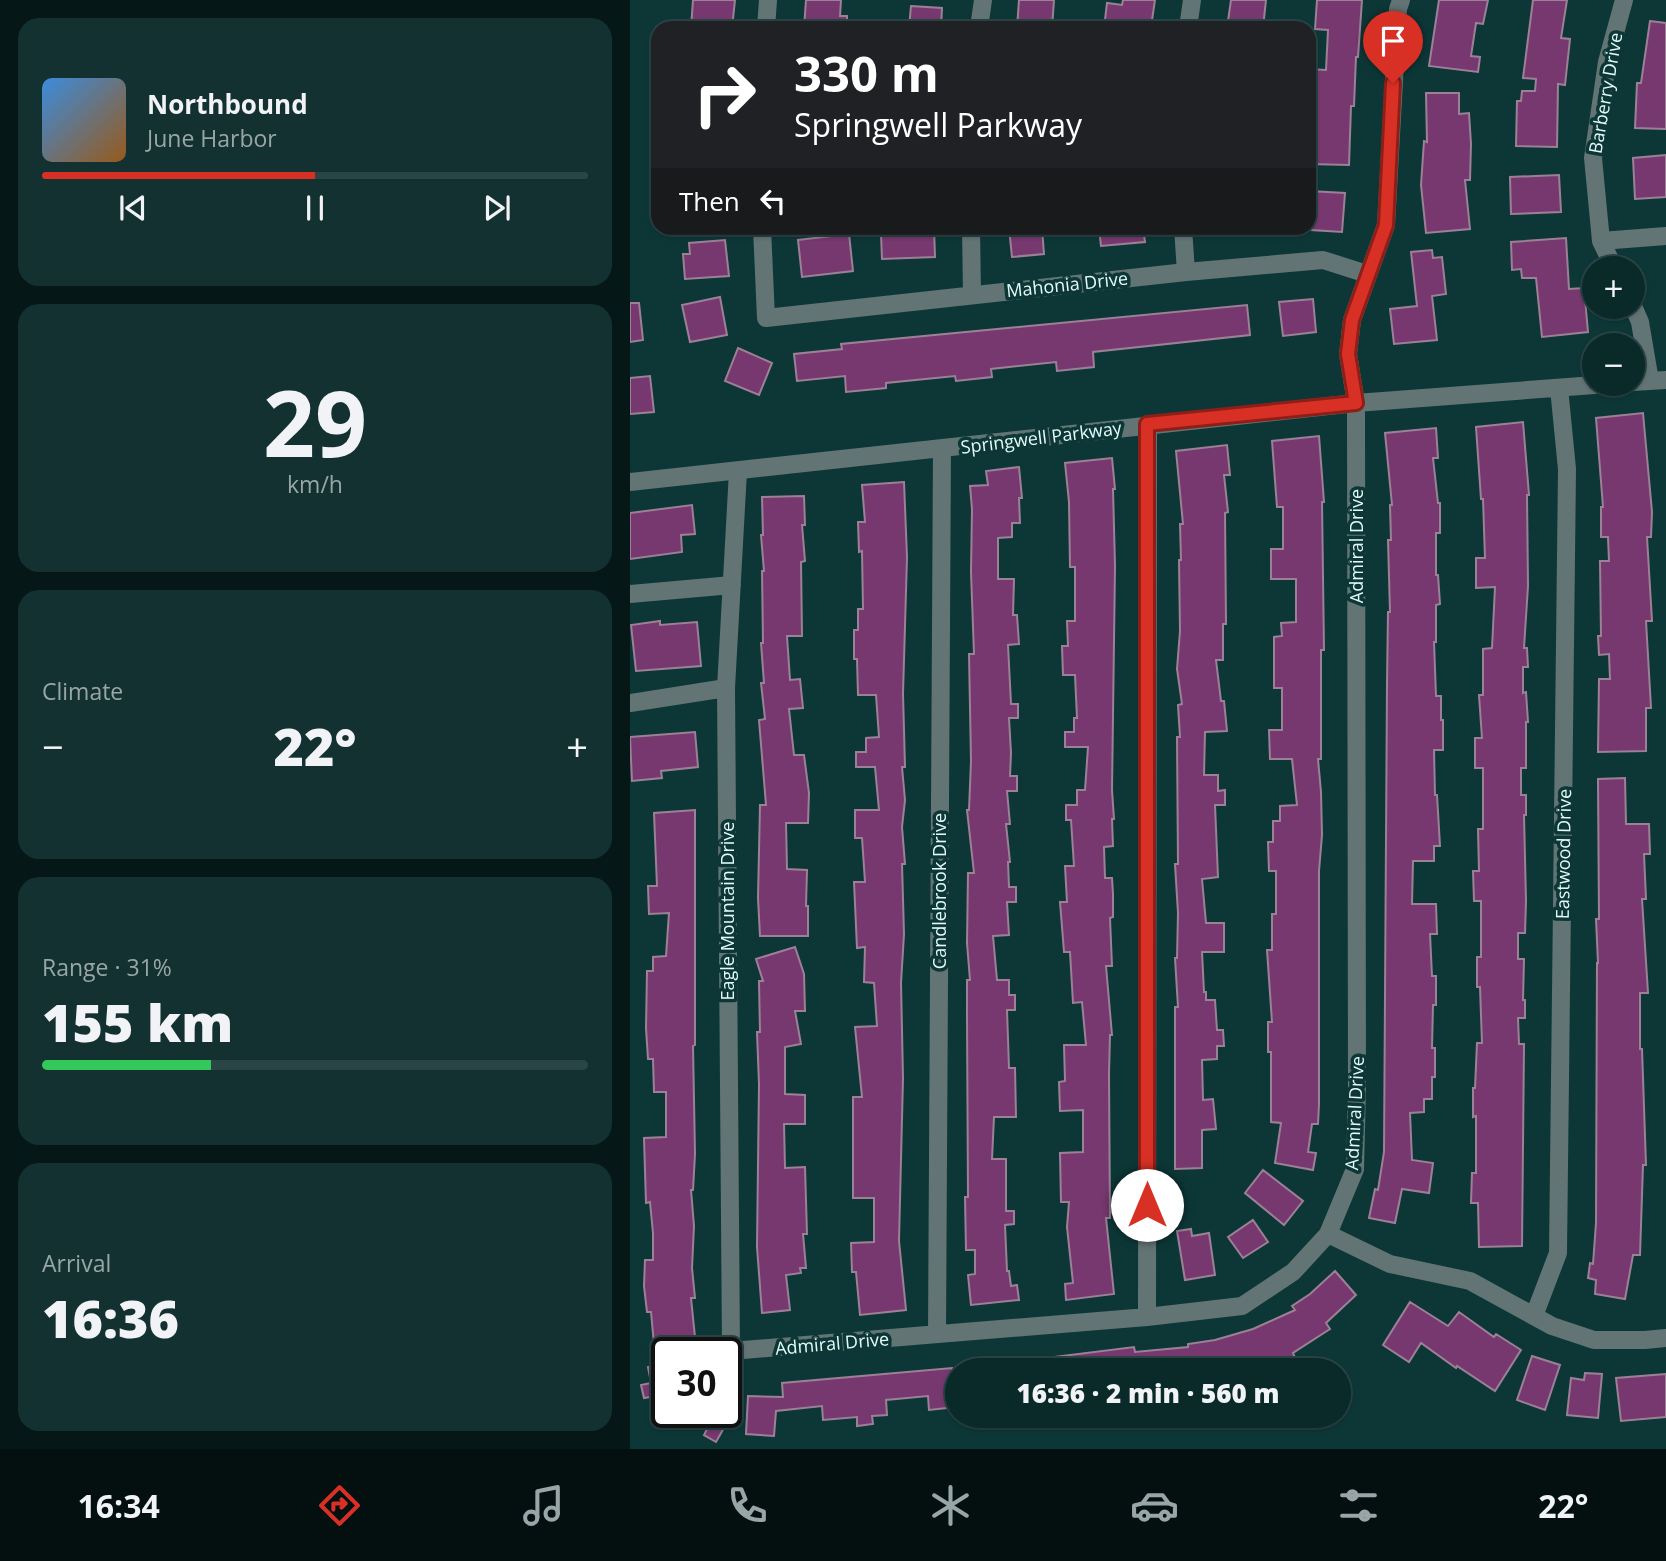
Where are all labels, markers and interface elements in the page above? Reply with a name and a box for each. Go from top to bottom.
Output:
pin [1363,11,1423,83]
icon: arrive [1374,22,1412,60]
street label: Barberry Drive [1583,31,1627,155]
text: 330 m [794,40,939,106]
icon: right [679,49,770,140]
text: Northbound [147,86,308,122]
text: Springwell Parkway [794,103,1082,146]
text: June Harbor [147,122,277,154]
icon: left [754,182,792,220]
text: Then [679,183,740,219]
icon: previous [114,189,152,227]
icon: pause [296,189,334,227]
icon: next [478,189,516,227]
map controls [1582,256,1645,396]
button: + [1582,256,1645,319]
street label: Mahonia Drive [1005,266,1129,302]
button: − [1582,333,1645,396]
text: 29 [263,360,367,484]
street label: Springwell Parkway [959,415,1124,459]
text: km/h [287,468,343,500]
street label: Admiral Drive [1344,489,1368,603]
text: Climate [42,675,123,707]
text: 22° [274,710,356,781]
text: − [42,720,64,772]
text: + [566,720,588,772]
street label: Eastwood Drive [1550,789,1576,919]
street label: Candlebrook Drive [927,813,951,969]
street label: Eagle Mountain Drive [715,822,739,1000]
text: Range · 31% [42,951,172,983]
text: 155 km [42,986,233,1057]
street label: Admiral Drive [1339,1055,1369,1171]
position arrow [1110,1168,1184,1242]
text: Arrival [42,1247,111,1279]
text: 16:36 [42,1282,179,1353]
street label: Admiral Drive [774,1326,890,1360]
speed limit sign: 30 [651,1337,742,1428]
text: 16:36 · 2 min · 560 m [1017,1375,1279,1411]
icon: directions [315,1481,364,1530]
icon: music [519,1481,568,1530]
icon: phone [723,1481,772,1530]
icon: climate [926,1481,975,1530]
icon: car [1130,1481,1179,1530]
icon: filters [1334,1481,1383,1530]
text: 16:34 [77,1484,160,1527]
text: 22° [1538,1484,1589,1527]

